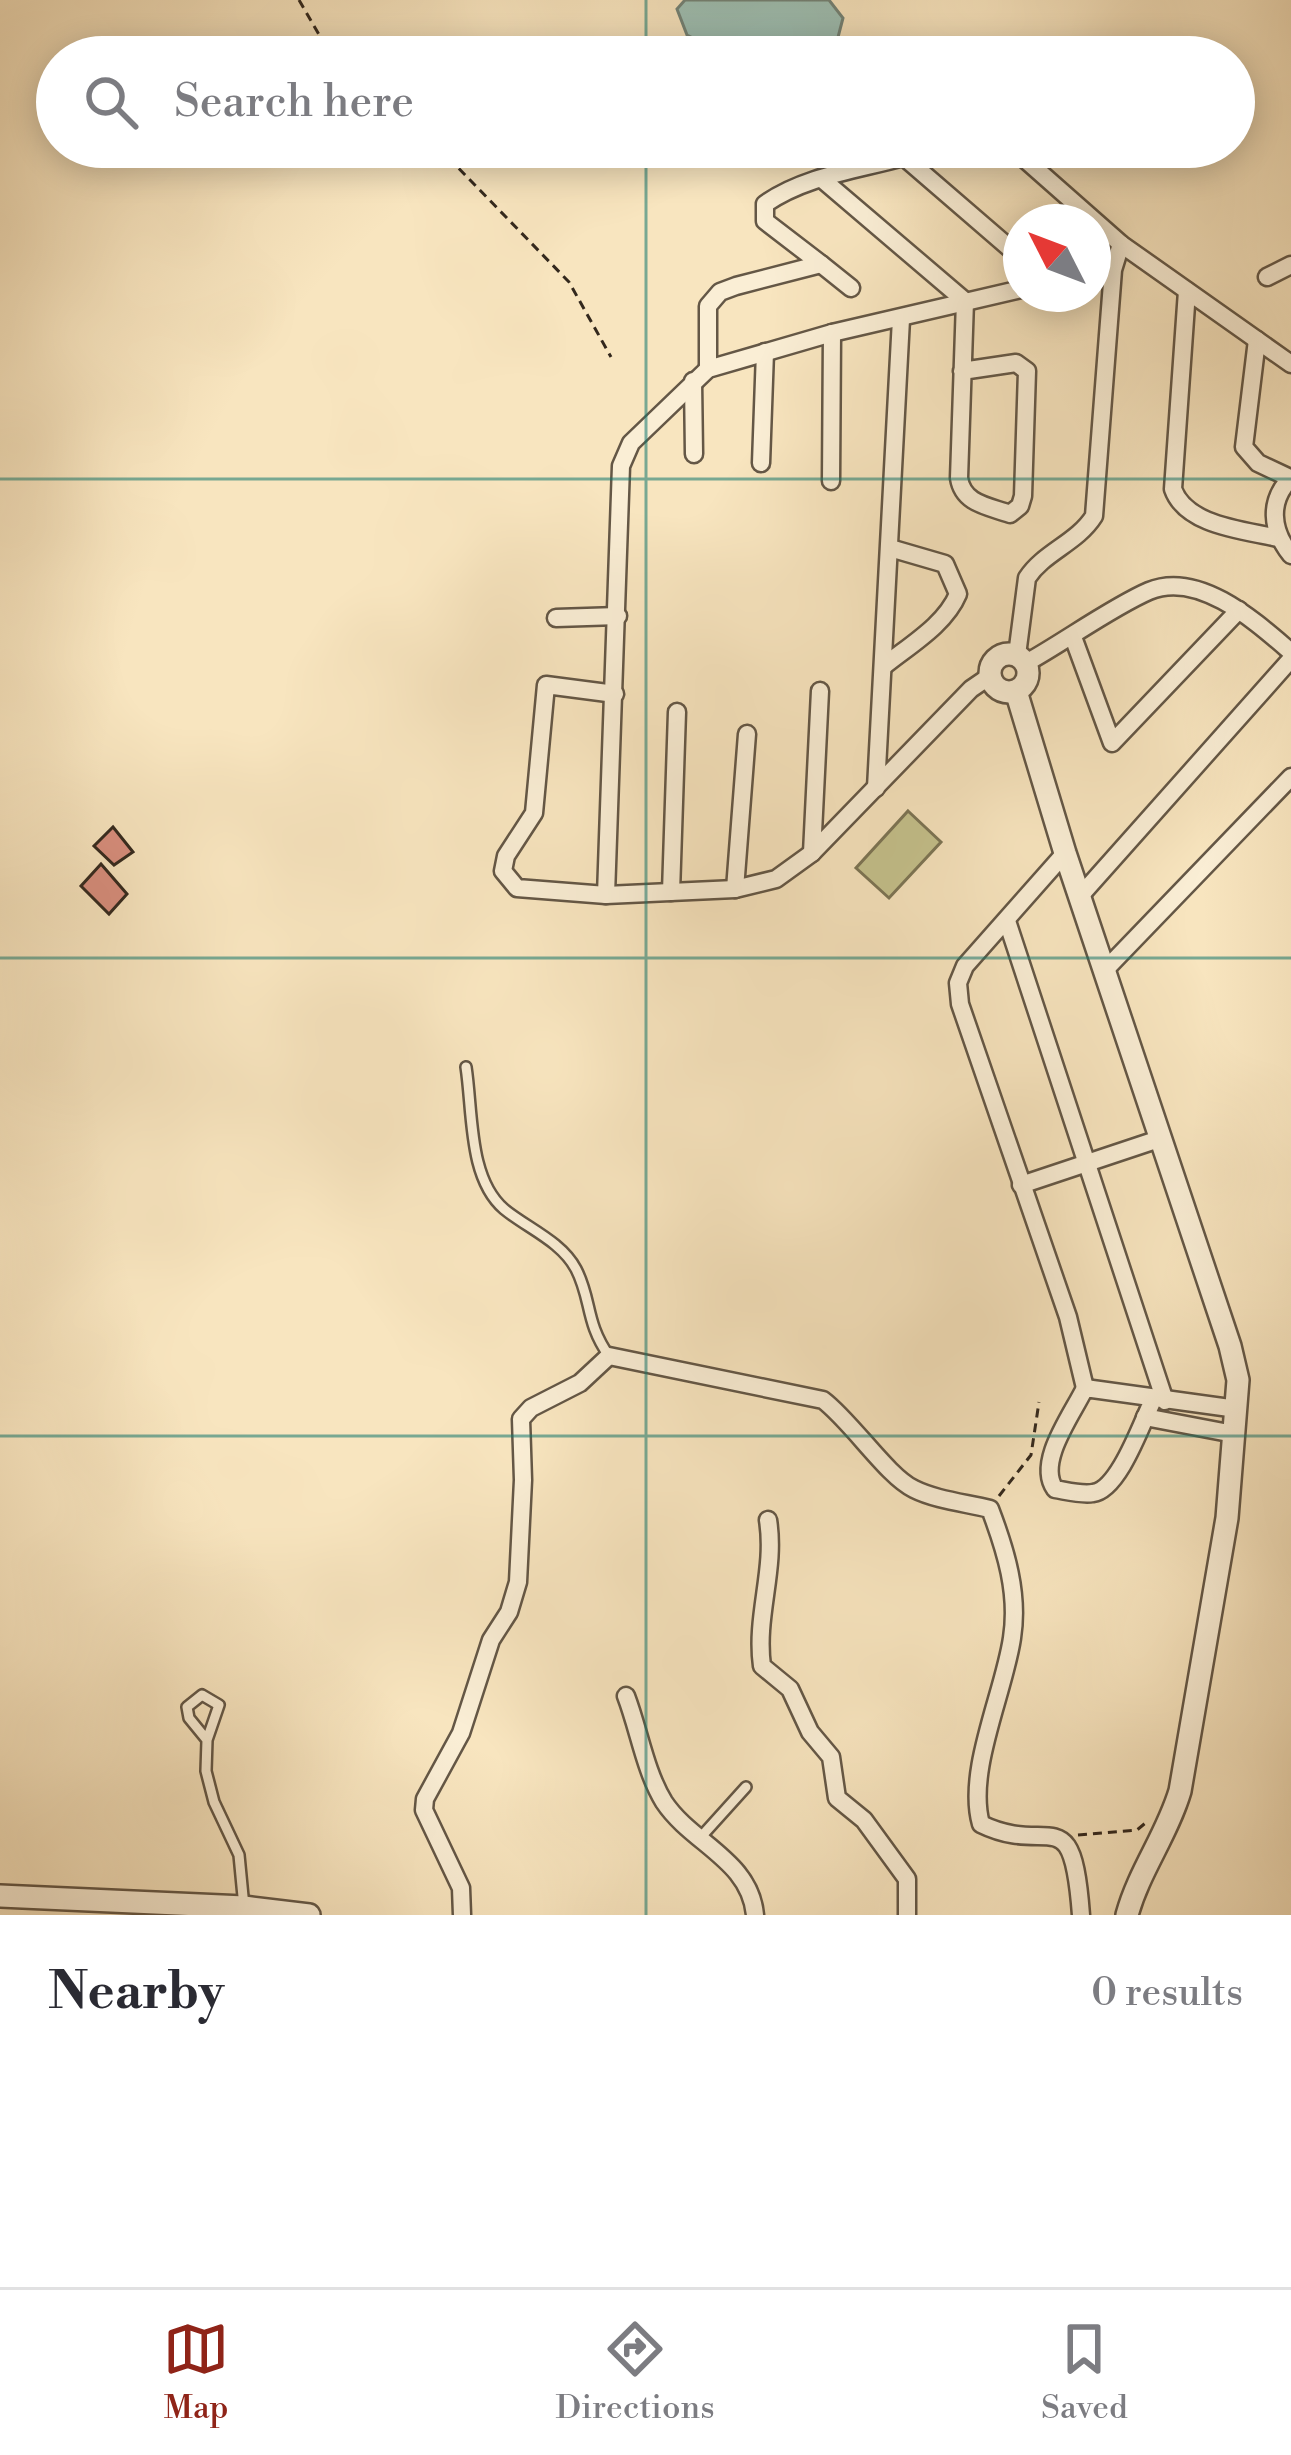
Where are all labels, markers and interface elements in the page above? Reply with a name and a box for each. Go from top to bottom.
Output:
search box [36,36,1255,168]
icon: search [78,69,144,135]
text: Search here [174,74,414,131]
north arrow [1003,204,1111,312]
text: Nearby [48,1961,224,2025]
text: 0 results [1091,1969,1243,2018]
tab: Map [163,2316,229,2429]
tab: Directions [556,2316,715,2429]
tab: Saved [1041,2316,1128,2429]

